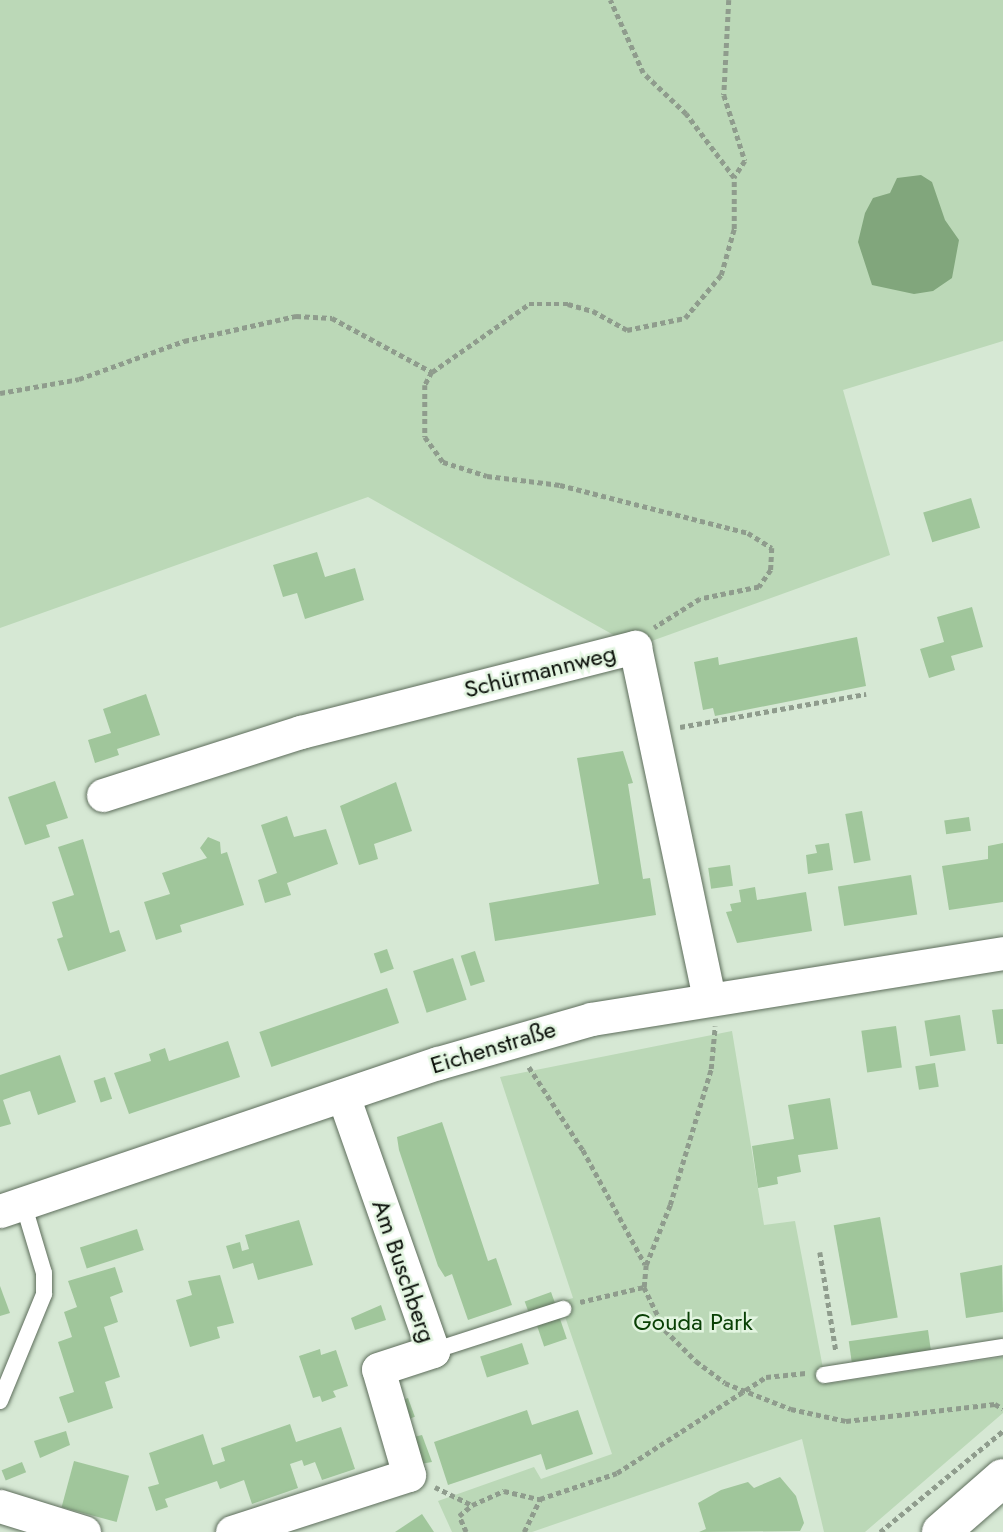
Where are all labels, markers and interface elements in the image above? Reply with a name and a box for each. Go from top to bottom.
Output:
street label: Schürmannweg [461,638,619,704]
street label: Eichenstraße [427,1014,559,1080]
street label: Am Buschberg [366,1196,442,1346]
park label: Gouda Park [633,1308,753,1336]

